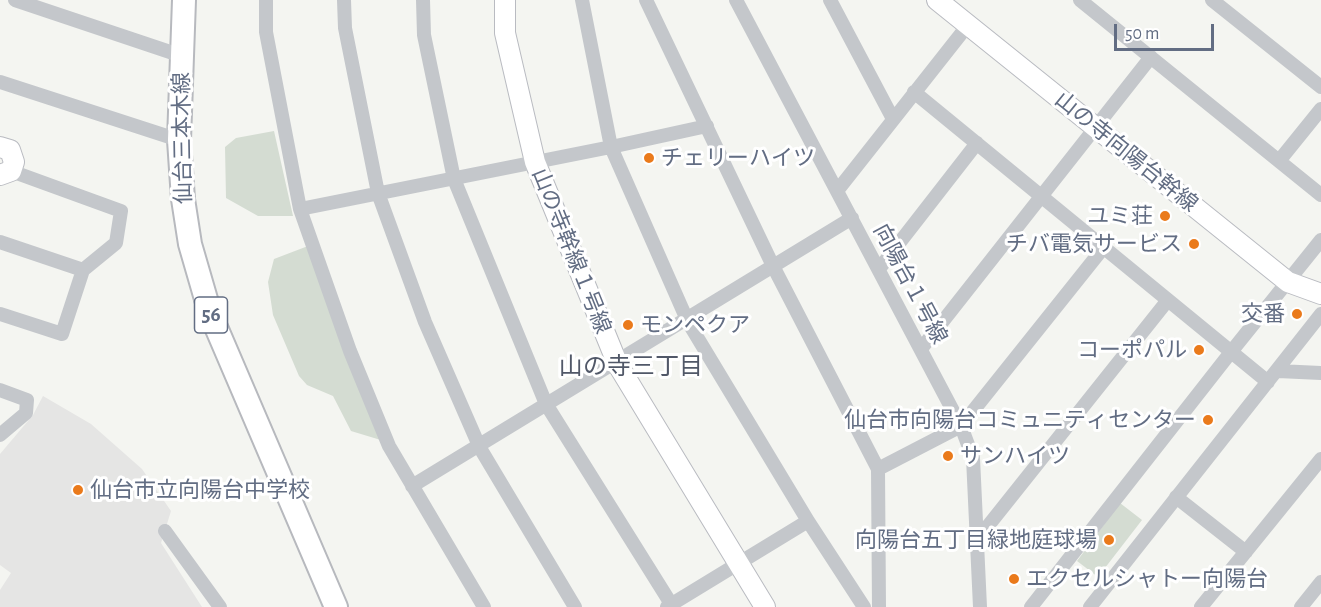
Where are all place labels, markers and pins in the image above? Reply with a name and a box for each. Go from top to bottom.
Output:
place label: チェリーハイツ [661,145,815,171]
marker: チェリーハイツ [642,151,656,165]
place label: ユミ荘 [1087,203,1153,229]
marker: ユミ荘 [1158,209,1172,223]
place label: チバ電気サービス [1006,231,1182,257]
marker: チバ電気サービス [1187,237,1201,251]
place label: 交番 [1241,301,1285,327]
marker: 交番 [1290,307,1304,321]
place label: モンペクア [640,312,750,338]
marker: モンペクア [621,318,635,332]
place label: コーポパル [1077,337,1187,363]
marker: コーポパル [1192,343,1206,357]
place label: 仙台市向陽台コミュニティセンター [844,407,1196,433]
marker: 仙台市向陽台コミュニティセンター [1201,413,1215,427]
place label: サンハイツ [960,443,1070,469]
marker: サンハイツ [941,449,955,463]
place label: 仙台市立向陽台中学校 [90,477,310,503]
marker: 仙台市立向陽台中学校 [71,483,85,497]
place label: 向陽台五丁目緑地庭球場 [855,527,1097,553]
marker: 向陽台五丁目緑地庭球場 [1102,533,1116,547]
place label: エクセルシャトー向陽台 [1026,566,1268,592]
marker: エクセルシャトー向陽台 [1007,572,1021,586]

